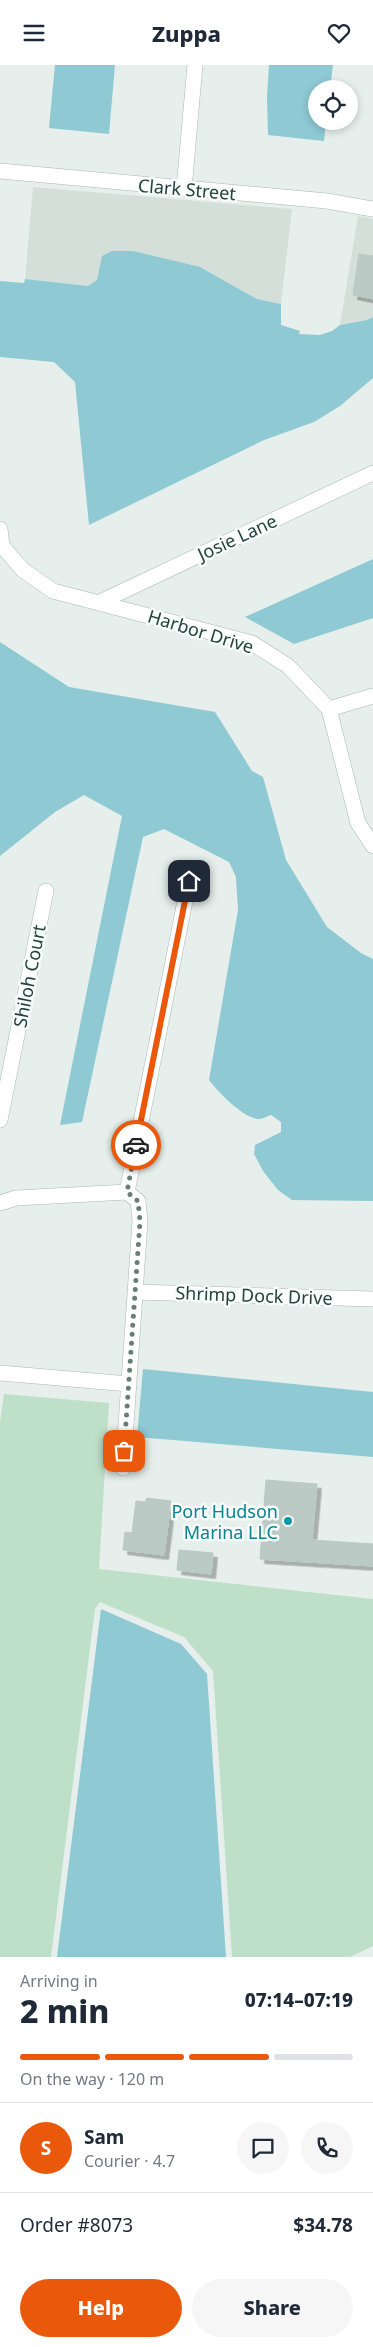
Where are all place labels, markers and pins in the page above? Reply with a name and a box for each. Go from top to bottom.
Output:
pin [168,860,210,902]
pin [103,1430,145,1472]
place label: Port Hudson Marina LLC [171,1499,278,1544]
marker: Port Hudson Marina LLC [282,1515,294,1527]

